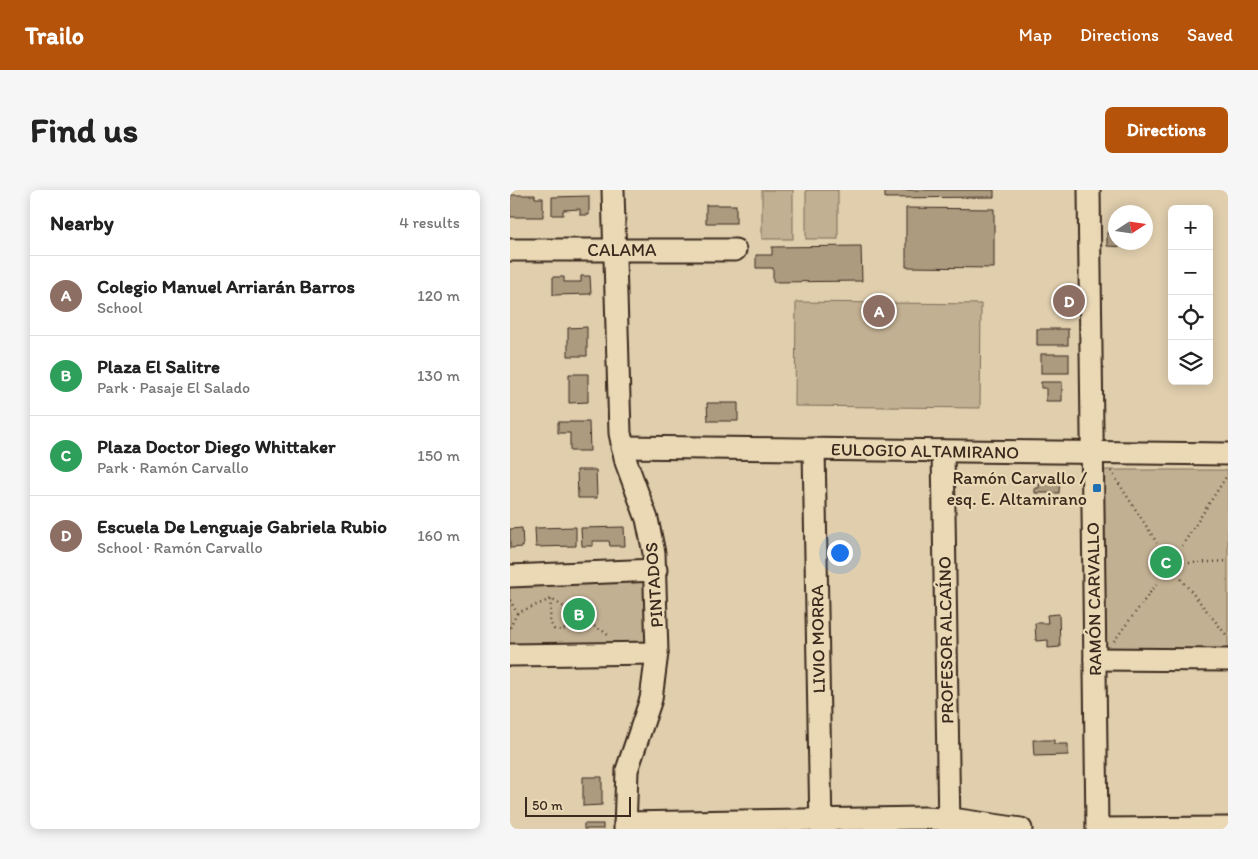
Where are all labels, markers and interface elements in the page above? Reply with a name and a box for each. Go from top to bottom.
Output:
text: Trailo [25,21,84,50]
text: Map [1019,24,1052,46]
text: Directions [1080,24,1159,46]
text: Saved [1187,24,1233,46]
button: Directions [1105,107,1228,153]
text: Find us [30,109,138,151]
north arrow [1108,205,1153,250]
map controls [1168,205,1213,385]
button: + [1168,205,1213,250]
text: Nearby [50,210,114,235]
text: 4 results [399,213,460,232]
street label: CALAMA [587,239,657,261]
button: − [1168,250,1213,295]
text: Colegio Manuel Arriarán Barros [97,275,355,298]
pin: D [1053,282,1085,320]
text: A [61,286,71,305]
text: 120 m [417,286,460,305]
pin: A [863,292,895,330]
button: locate [1168,295,1213,340]
text: School [97,298,143,317]
button: layers [1168,340,1213,385]
text: Plaza El Salitre [97,355,220,378]
text: B [61,366,71,385]
text: 130 m [417,366,460,385]
text: Park · Pasaje El Salado [97,378,250,397]
text: Plaza Doctor Diego Whittaker [97,435,336,458]
street label: EULOGIO ALTAMIRANO [831,438,1019,464]
text: C [61,446,71,465]
text: 150 m [417,446,460,465]
text: Park · Ramón Carvallo [97,458,249,477]
place label: Ramón Carvallo / esq. E. Altamirano [947,467,1087,510]
marker: Ramón Carvallo / esq. E. Altamirano [1091,482,1103,494]
text: Escuela De Lenguaje Gabriela Rubio [97,515,387,538]
street label: RAMÓN CARVALLO [1082,522,1106,676]
text: D [61,526,71,545]
text: 160 m [417,526,460,545]
text: School · Ramón Carvallo [97,538,263,557]
your location [827,540,853,566]
street label: PINTADOS [640,541,668,629]
pin: C [1150,543,1182,581]
street label: PROFESOR ALCAÍNO [934,556,958,724]
street label: LIVIO MORRA [806,584,830,694]
pin: B [563,595,595,633]
scale bar [525,794,631,817]
text: 50 m [532,797,563,814]

